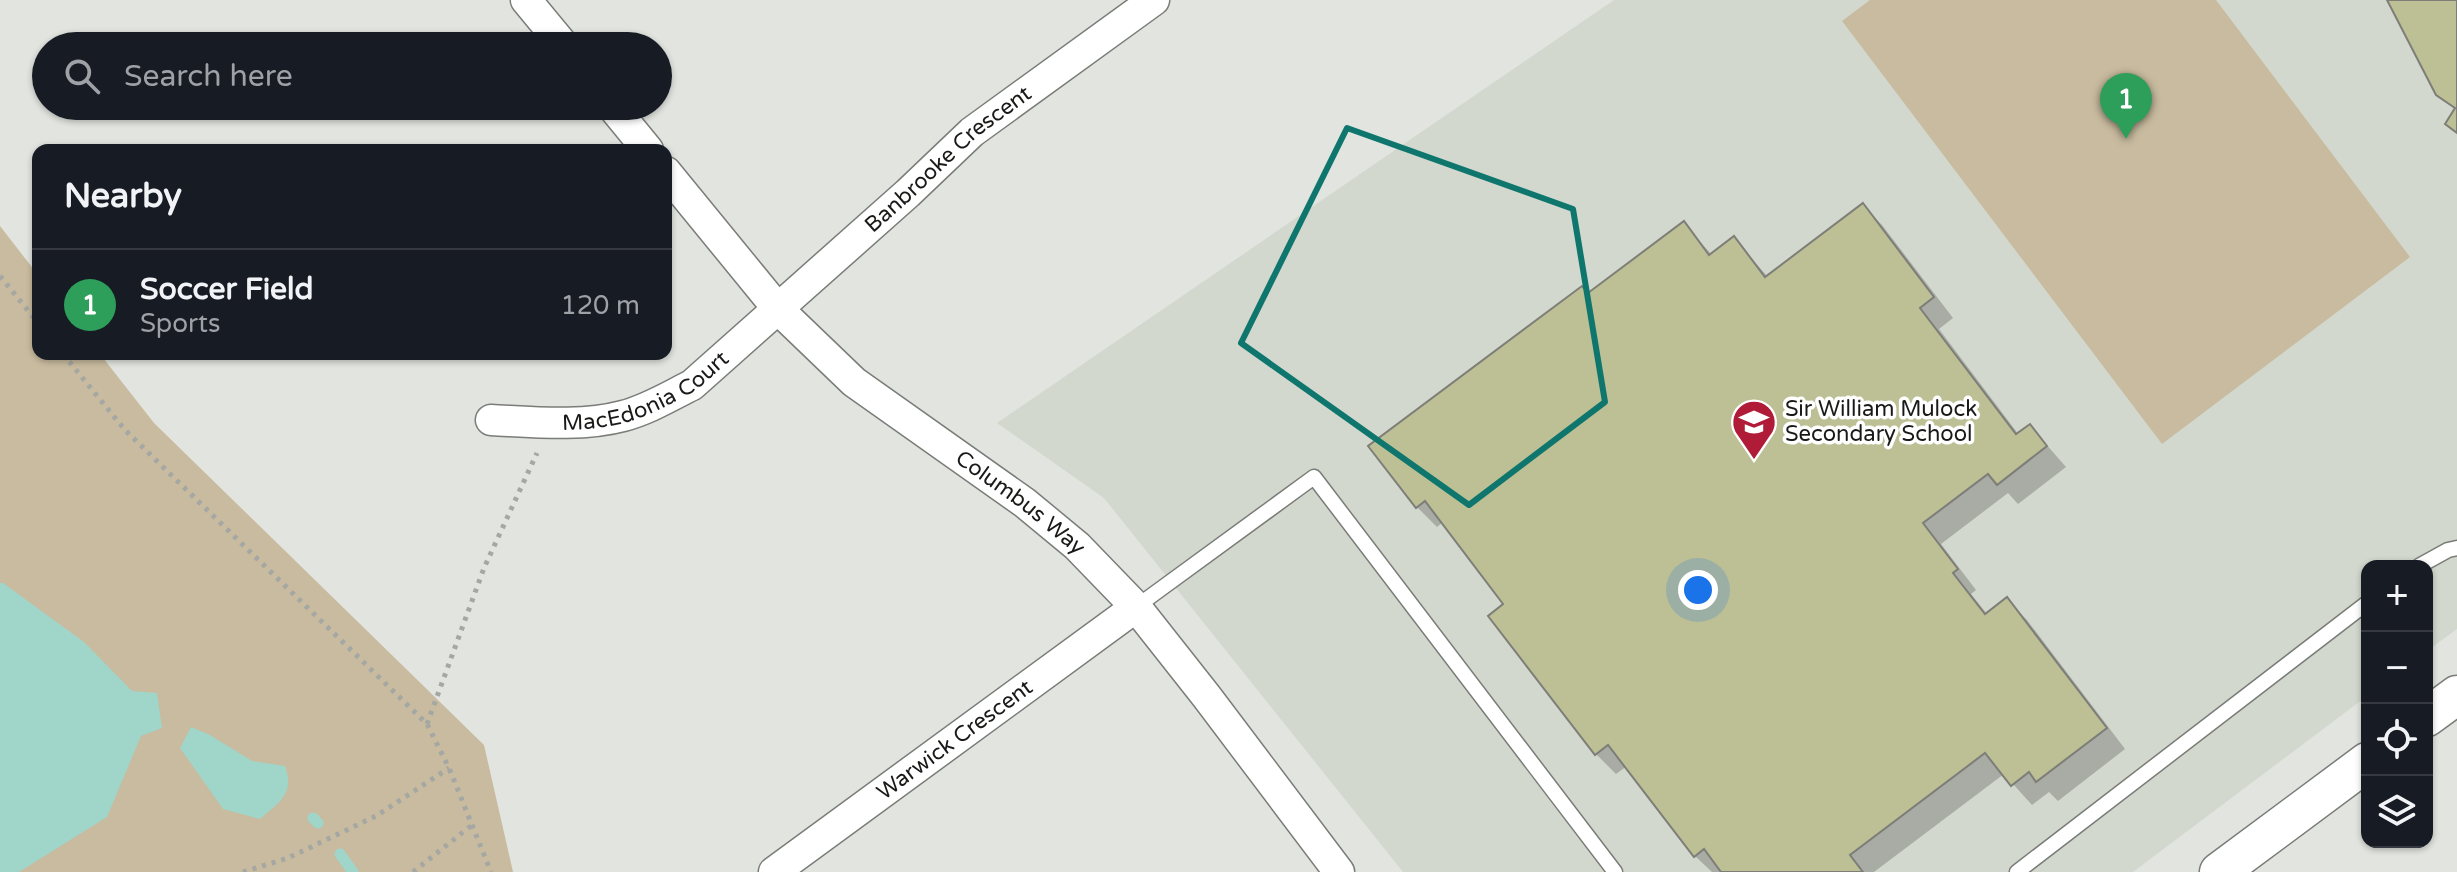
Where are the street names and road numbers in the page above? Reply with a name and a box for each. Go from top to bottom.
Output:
street label: Banbrooke Crescent [860,80,1036,238]
street label: MacEdonia Court [562,346,734,436]
street label: Columbus Way [951,445,1091,560]
street label: Warwick Crescent [872,674,1038,805]

